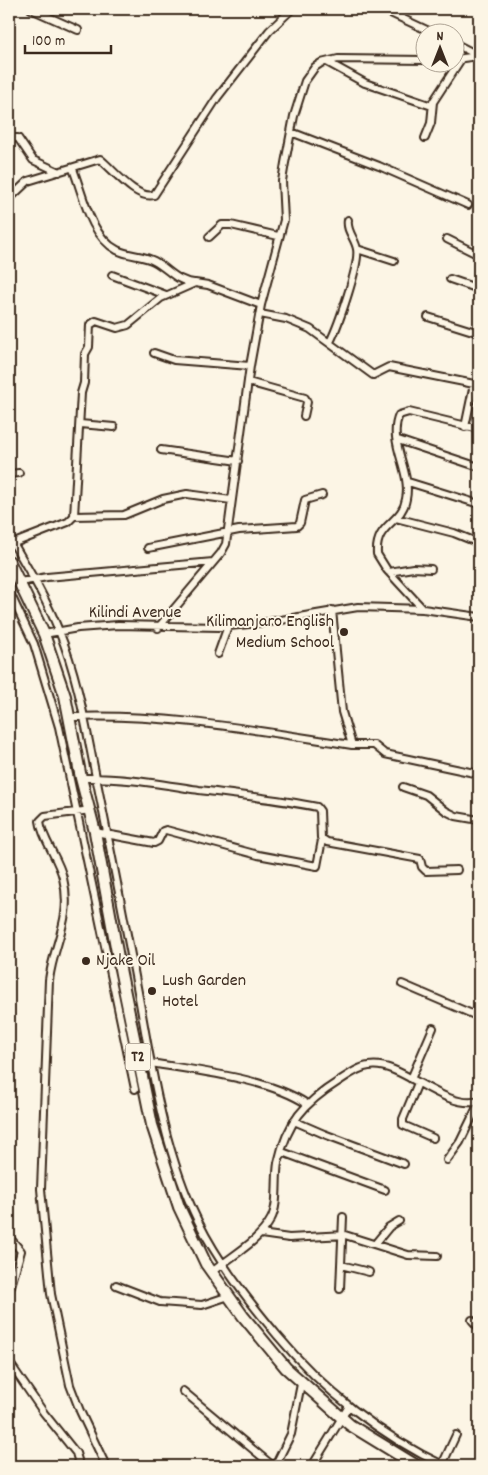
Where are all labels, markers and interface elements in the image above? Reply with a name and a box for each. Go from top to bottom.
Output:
scale bar [25,22,111,54]
north arrow [416,22,466,72]
text: N [437,27,444,47]
text: 100 m [32,31,65,53]
street label: Kilindi Avenue [89,601,181,626]
place label: Kilimanjaro English Medium School [206,610,335,656]
marker: Kilimanjaro English Medium School [338,626,350,638]
place label: Njake Oil [96,949,156,974]
marker: Njake Oil [80,955,92,967]
place label: Lush Garden Hotel [162,969,246,1015]
marker: Lush Garden Hotel [146,985,158,997]
road number: T2 [126,1044,150,1070]

